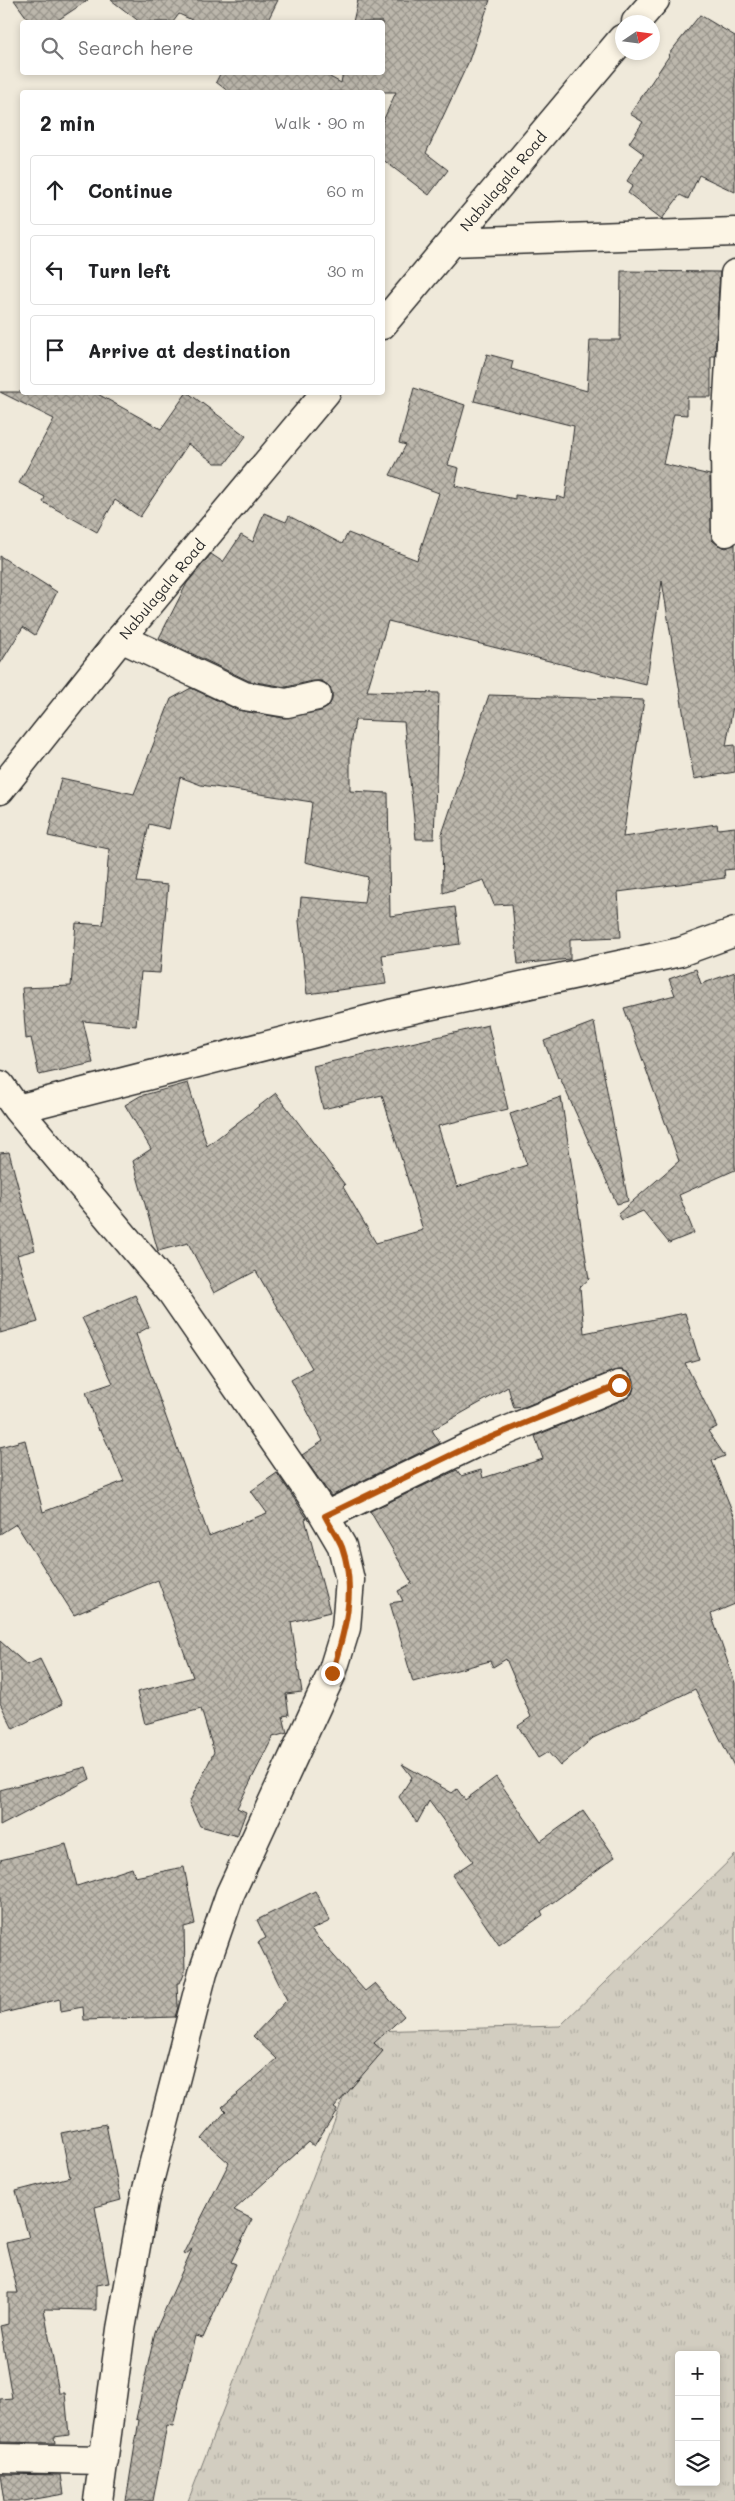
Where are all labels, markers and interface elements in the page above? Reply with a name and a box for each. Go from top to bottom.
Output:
north arrow [615,15,660,60]
search box [20,20,385,75]
icon: search [38,34,66,62]
text: Search here [78,35,194,60]
text: 2 min [40,109,95,136]
text: Walk · 90 m [274,112,365,133]
street label: Nabulagala Road [455,127,551,235]
icon: ahead [41,176,69,204]
text: Continue [88,178,173,203]
text: 60 m [327,180,364,201]
icon: left [41,256,69,284]
text: Turn left [88,258,171,283]
text: 30 m [327,260,364,281]
icon: arrive [41,336,69,364]
text: Arrive at destination [88,338,291,363]
street label: Nabulagala Road [114,535,209,643]
route start [608,1374,631,1397]
route end [321,1662,344,1685]
map controls [675,2351,720,2486]
button: + [675,2351,720,2396]
button: − [675,2396,720,2441]
button: layers [675,2441,720,2486]

